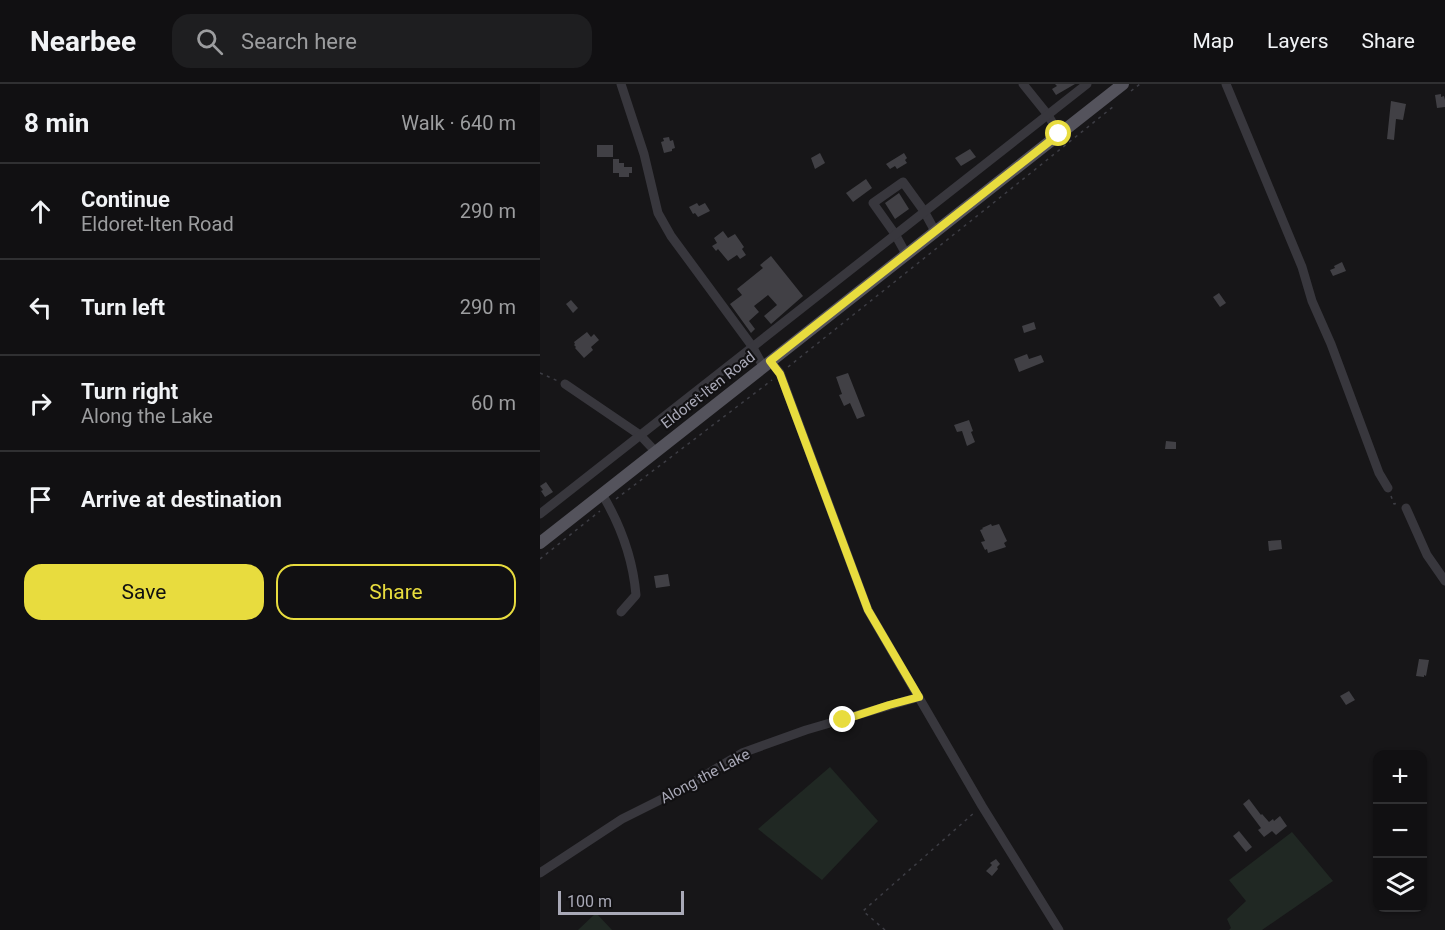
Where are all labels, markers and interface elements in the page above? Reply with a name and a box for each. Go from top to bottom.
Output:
search box [172,14,592,68]
text: Nearbee [30,25,136,58]
icon: search [193,25,226,58]
text: Search here [241,29,357,54]
text: Map [1192,29,1234,53]
text: Layers [1267,29,1328,53]
text: Share [1361,29,1415,53]
text: 8 min [24,108,89,138]
text: Walk · 640 m [401,111,516,135]
route start [1045,120,1071,146]
text: Continue [81,187,170,212]
icon: ahead [24,195,57,228]
text: 290 m [460,199,516,223]
text: Eldoret-Iten Road [81,212,234,236]
icon: left [24,291,57,324]
text: Turn left [81,295,165,320]
text: 290 m [460,295,516,319]
street label: Eldoret-Iten Road [657,348,759,432]
text: Turn right [81,379,178,404]
icon: right [24,387,57,420]
text: 60 m [471,391,516,415]
text: Along the Lake [81,404,213,428]
icon: arrive [24,483,57,516]
text: Arrive at destination [81,487,282,512]
button: Save [24,564,264,620]
button: Share [276,564,516,620]
route end [829,706,855,732]
street label: Along the Lake [657,745,753,807]
map controls [1373,750,1427,912]
button: + [1373,750,1427,804]
button: − [1373,804,1427,858]
button: layers [1373,858,1427,912]
scale bar [558,888,684,916]
text: 100 m [567,892,612,911]

